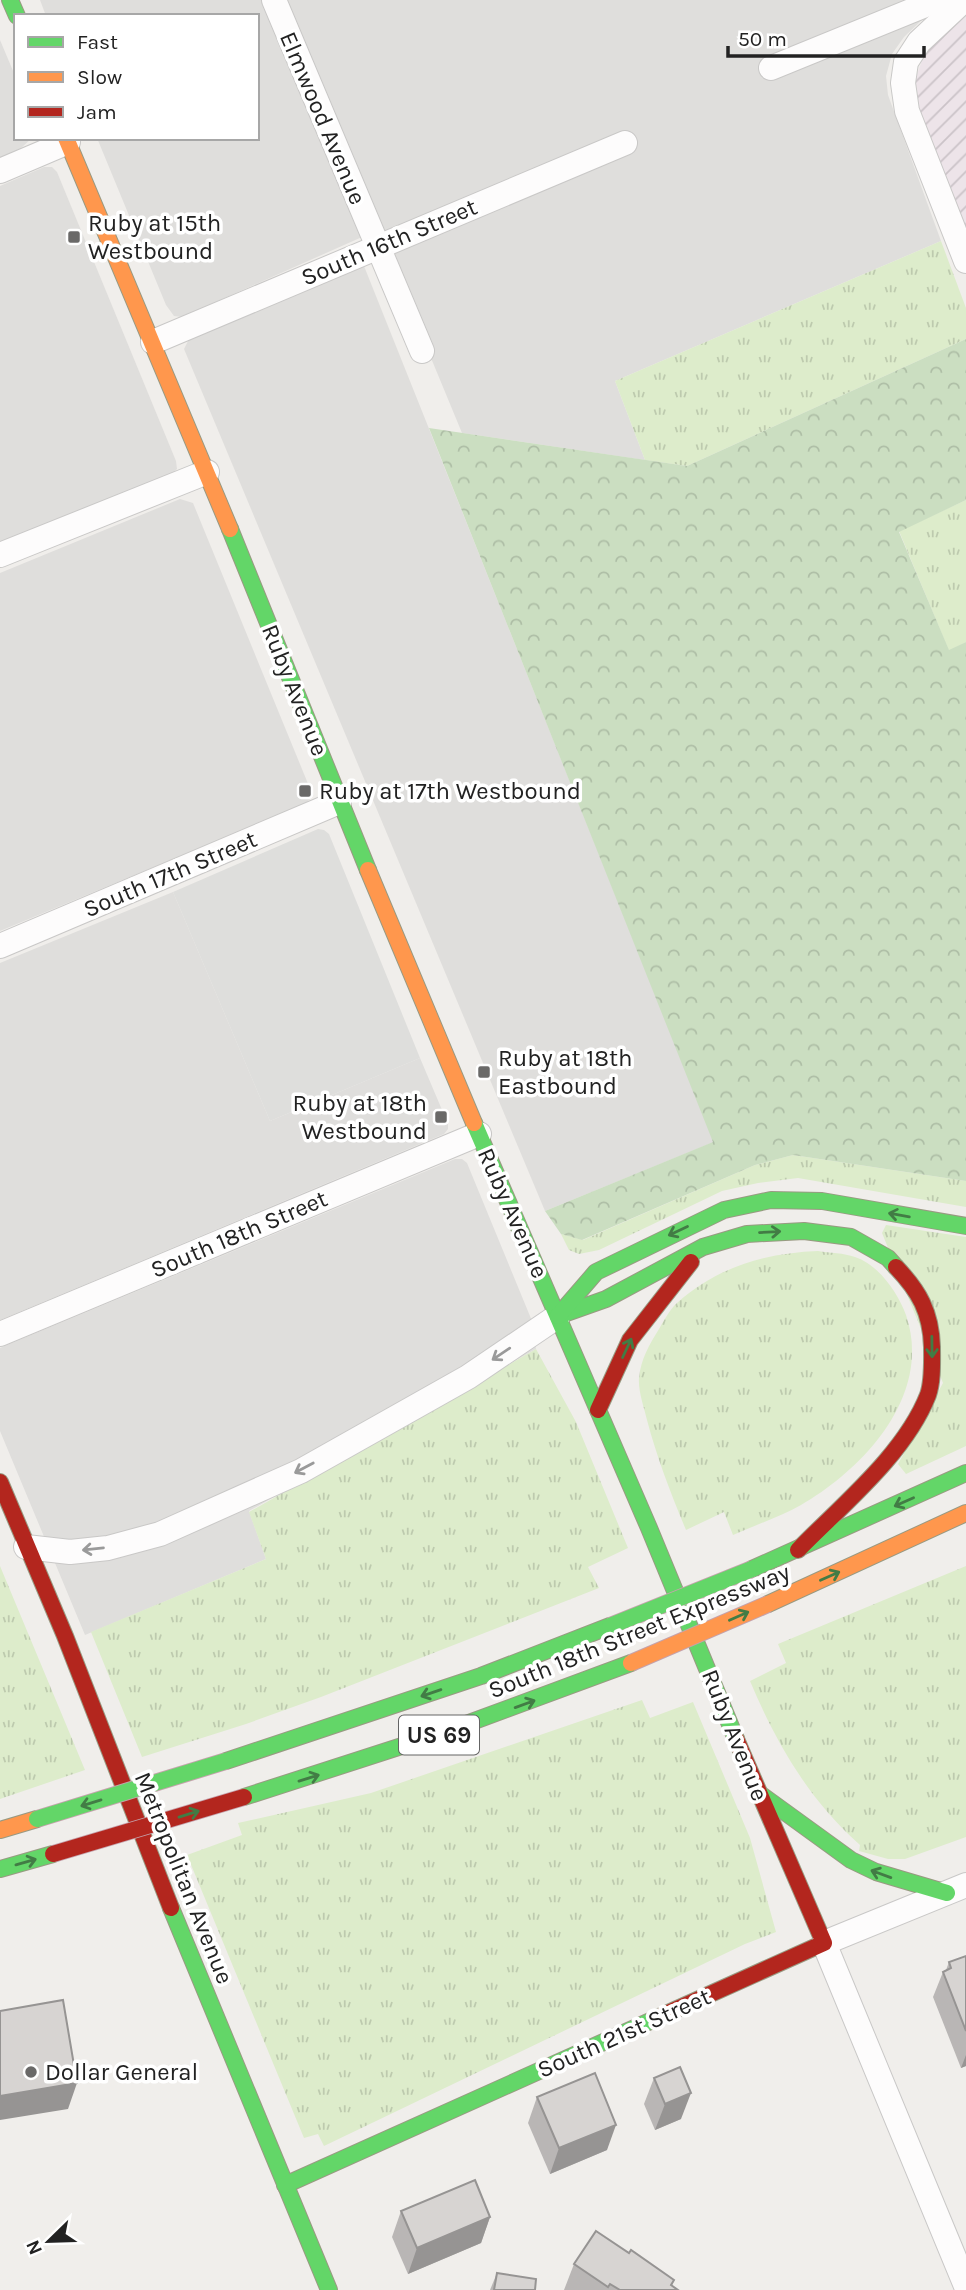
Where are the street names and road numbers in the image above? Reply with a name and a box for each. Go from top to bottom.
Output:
street label: Elmwood Avenue [274,27,372,209]
street label: South 16th Street [297,192,481,292]
street label: Ruby Avenue [256,620,334,760]
street label: South 17th Street [79,825,261,923]
street label: Ruby Avenue [472,1144,554,1282]
street label: South 18th Street [146,1184,332,1284]
street label: South 18th Street Expressway [484,1558,794,1704]
street label: Ruby Avenue [696,1665,774,1805]
road number: US 69 [399,1716,479,1754]
street label: Metropolitan Avenue [129,1768,239,1988]
street label: South 21st Street [533,1982,715,2084]

